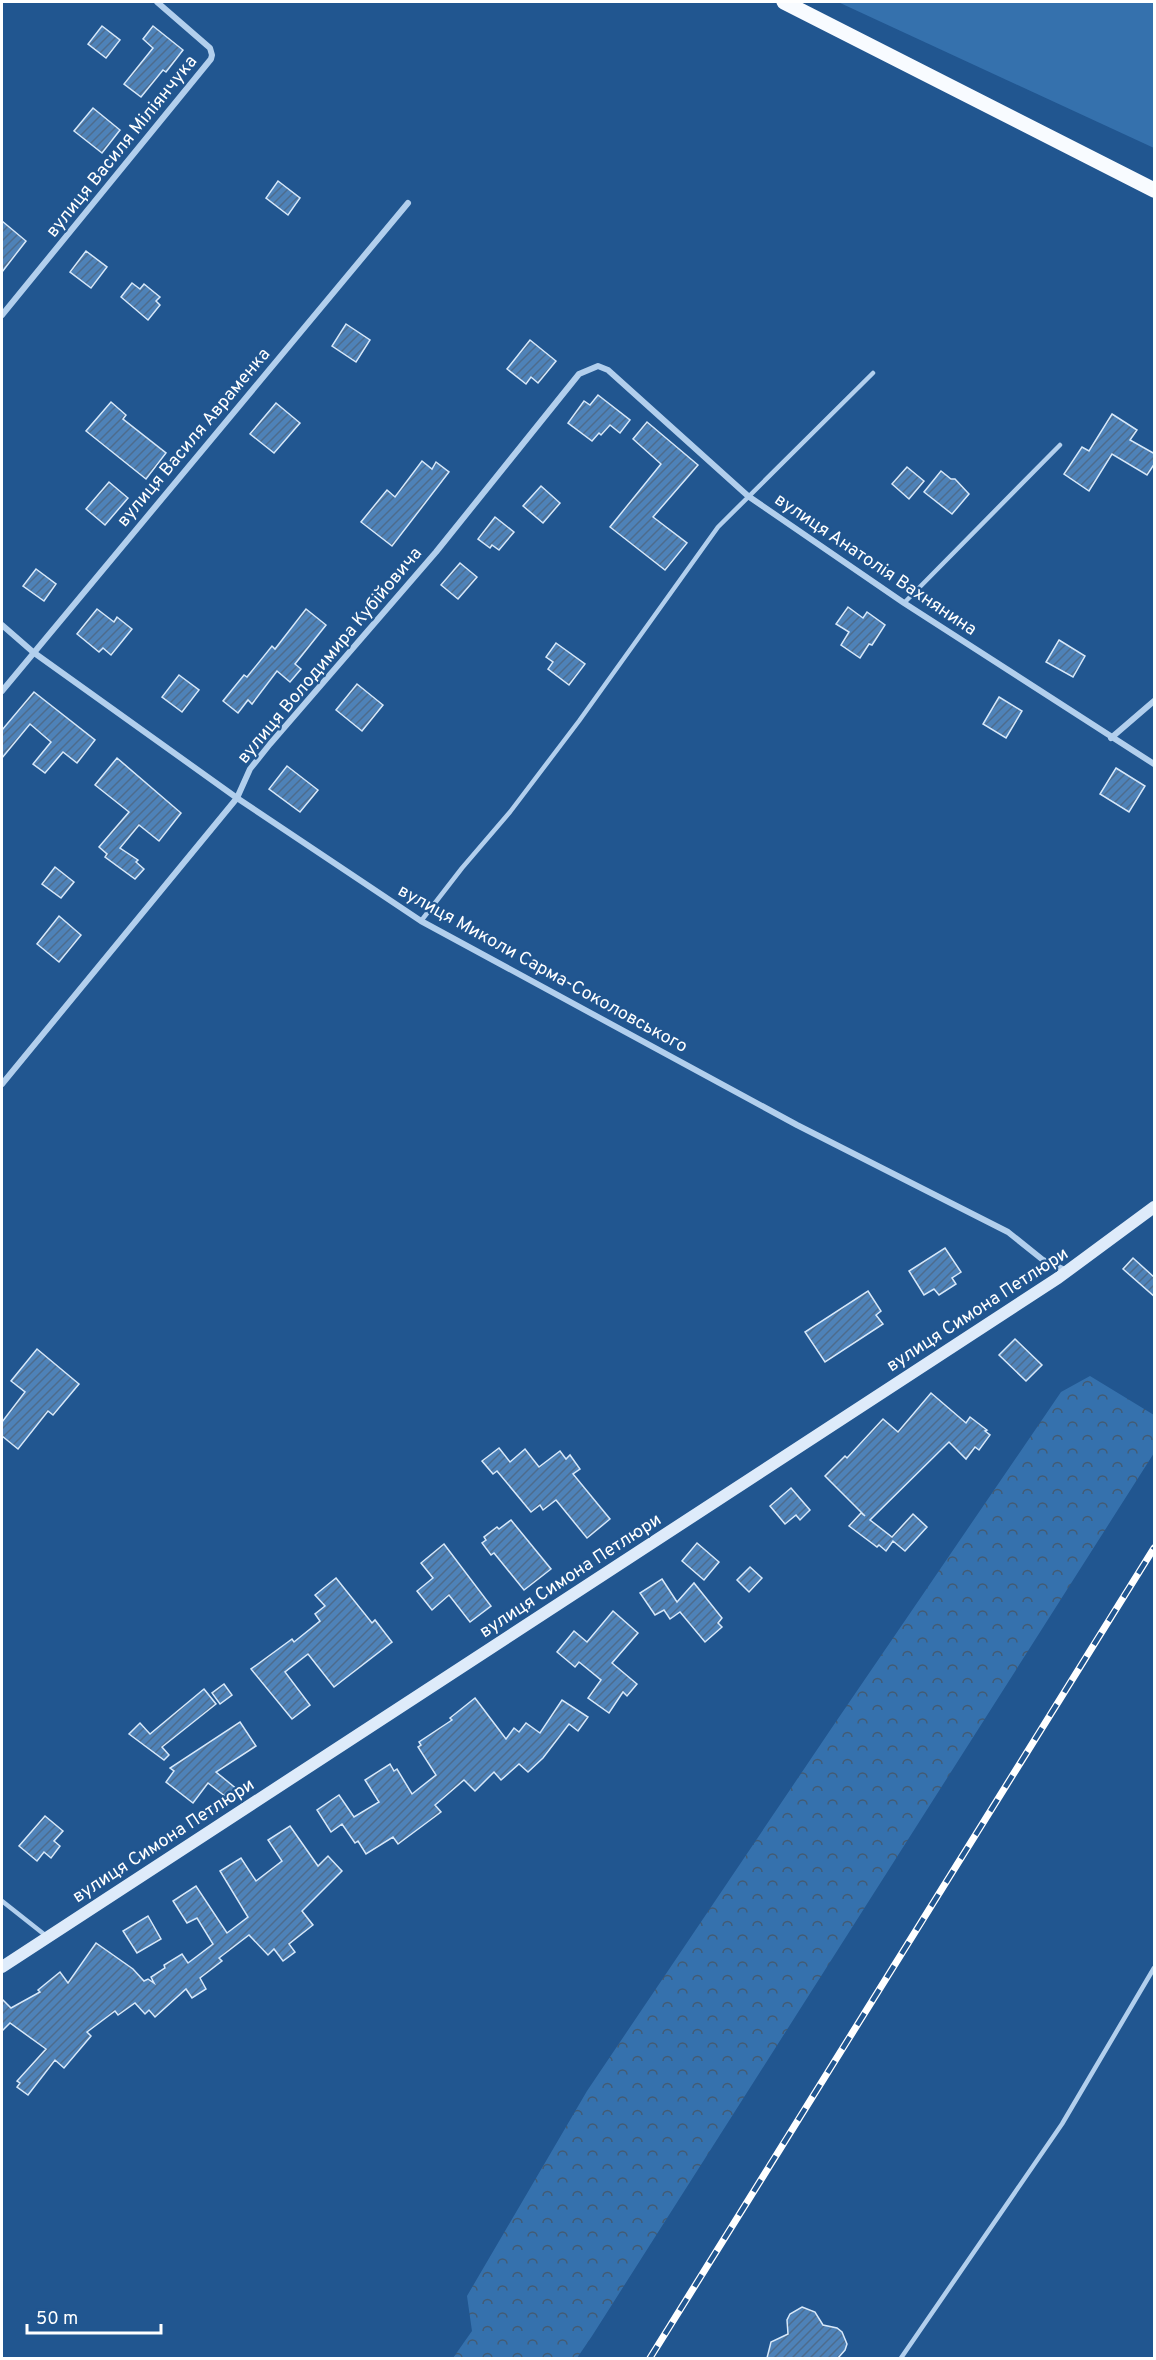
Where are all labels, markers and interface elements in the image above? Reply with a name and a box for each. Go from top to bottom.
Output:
street label: вулиця Василя Міліянчука [42,51,203,243]
street label: вулиця Василя Авраменка [112,344,276,532]
street label: вулиця Анатолія Вахнянина [770,489,981,642]
street label: вулиця Володимира Кубійовича [233,543,428,769]
street label: вулиця Миколи Сарма-Соколовського [393,880,691,1059]
street label: вулиця Симона Петлюри [882,1243,1073,1378]
street label: вулиця Симона Петлюри [475,1509,666,1644]
street label: вулиця Симона Петлюри [68,1774,259,1909]
scale bar [27,2297,160,2335]
text: 50 m [36,2308,78,2331]

